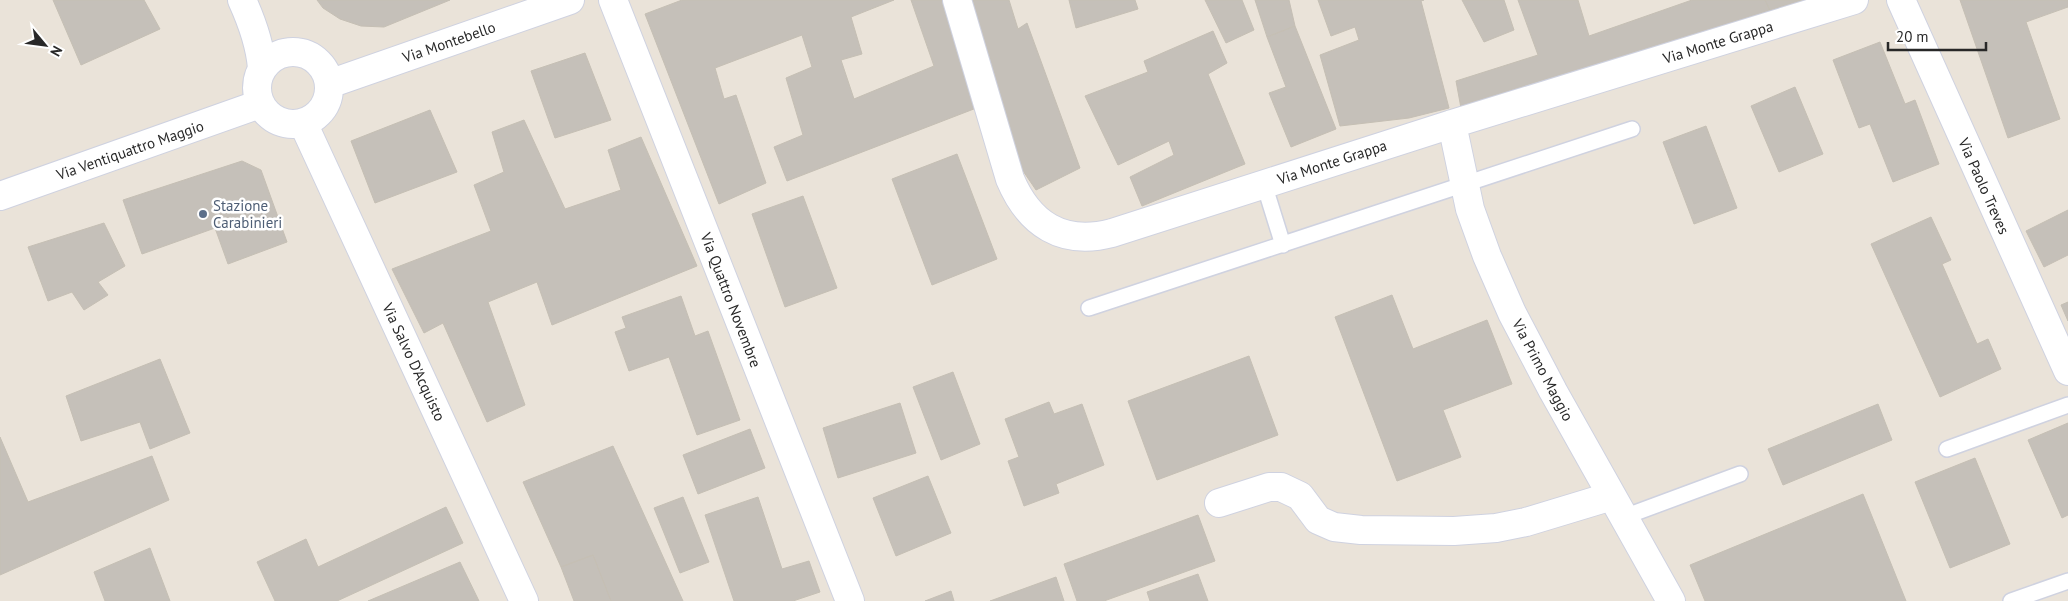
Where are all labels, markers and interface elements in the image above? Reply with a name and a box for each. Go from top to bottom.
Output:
street label: Via Monte Grappa [1660,16,1775,68]
street label: Via Montebello [399,17,498,67]
north arrow [20,20,70,70]
scale bar [1888,20,1986,52]
text: 20 m [1896,27,1929,46]
text: N [46,43,66,60]
street label: Via Ventiquattro Maggio [53,116,206,184]
street label: Via Paolo Treves [1954,134,2014,237]
street label: Via Monte Grappa [1274,135,1389,189]
place label: Stazione Carabinieri [213,196,282,232]
marker: Stazione Carabinieri [197,208,209,220]
street label: Via Quattro Novembre [696,229,765,370]
street label: Via Salvo D'Acquisto [378,299,450,424]
street label: Via Primo Maggio [1508,315,1578,424]

